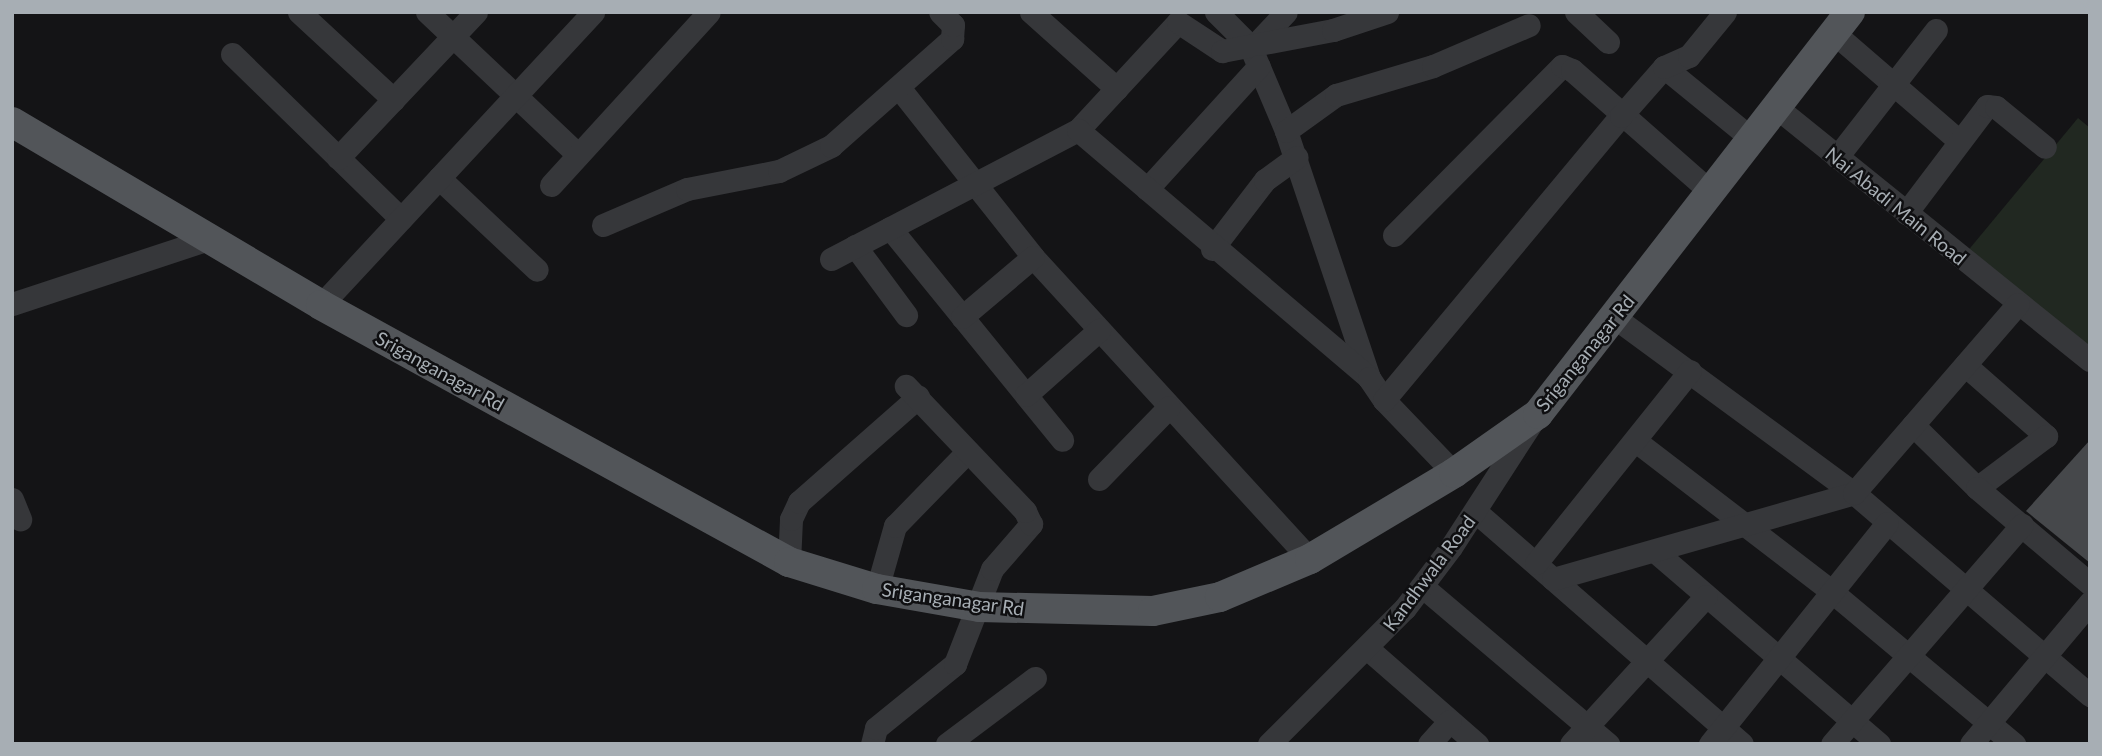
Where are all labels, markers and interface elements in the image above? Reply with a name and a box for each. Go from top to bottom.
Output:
street label: Nai Abadi Main Road [1821,142,1971,270]
street label: Sriganganagar Rd [1531,290,1639,416]
street label: Sriganganagar Rd [371,326,509,416]
street label: Kandhwala Road [1378,511,1480,635]
street label: Sriganganagar Rd [880,578,1026,620]

